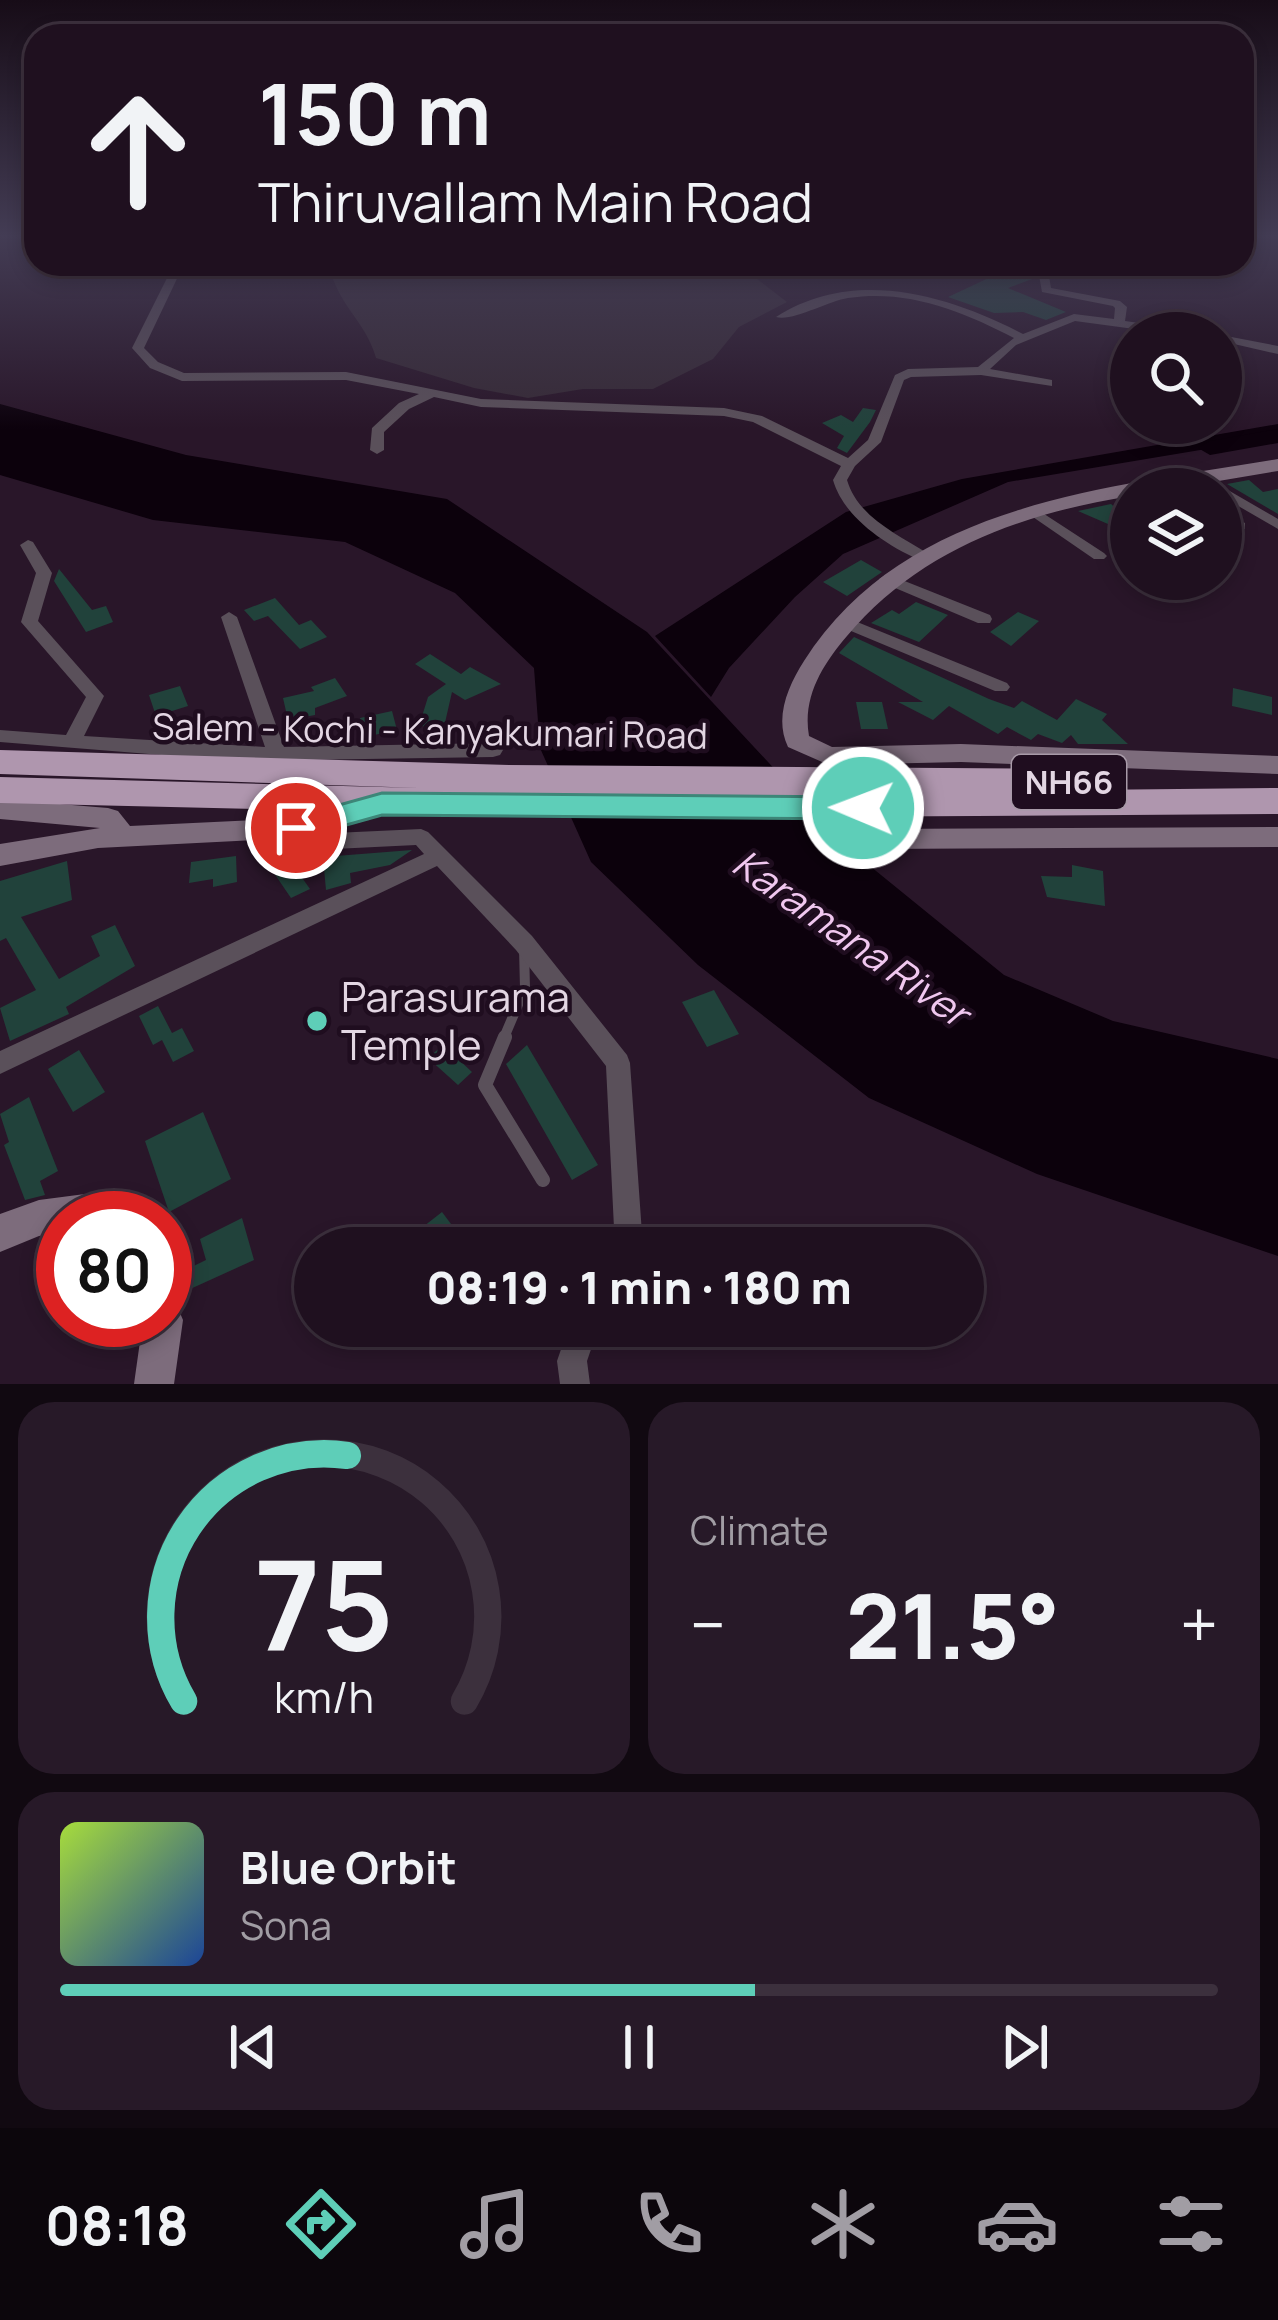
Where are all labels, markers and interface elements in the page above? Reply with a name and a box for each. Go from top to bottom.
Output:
text: 150 m [258,55,492,170]
icon: ahead [60,72,216,228]
text: Thiruvallam Main Road [258,164,813,238]
map controls [1110,312,1242,600]
button: search [1110,312,1242,444]
button: layers [1110,468,1242,600]
street label: Salem - Kochi - Kanyakumari Road [152,701,708,760]
position arrow [800,745,926,871]
road number: NH66 [1012,755,1126,809]
pin [245,777,347,879]
icon: arrive [263,795,329,861]
water label: Karamana River [723,836,984,1041]
place label: Parasurama Temple [341,967,570,1073]
marker: Parasurama Temple [304,1008,330,1034]
speed limit sign: 80 [36,1191,192,1347]
text: 08:19 · 1 min · 180 m [426,1256,852,1318]
text: Climate [690,1503,829,1557]
text: 75 [254,1517,394,1687]
text: 21.5° [846,1563,1060,1686]
text: − [690,1579,726,1669]
text: + [1180,1579,1218,1669]
text: km/h [274,1667,374,1726]
text: Blue Orbit [240,1836,457,1898]
text: Sona [240,1898,332,1952]
icon: previous [220,2014,286,2080]
icon: pause [606,2014,672,2080]
icon: next [992,2014,1058,2080]
icon: directions [279,2182,363,2266]
icon: music [453,2182,537,2266]
icon: phone [627,2182,711,2266]
icon: climate [801,2182,885,2266]
icon: car [975,2182,1059,2266]
icon: filters [1149,2182,1233,2266]
text: 08:18 [45,2187,189,2261]

